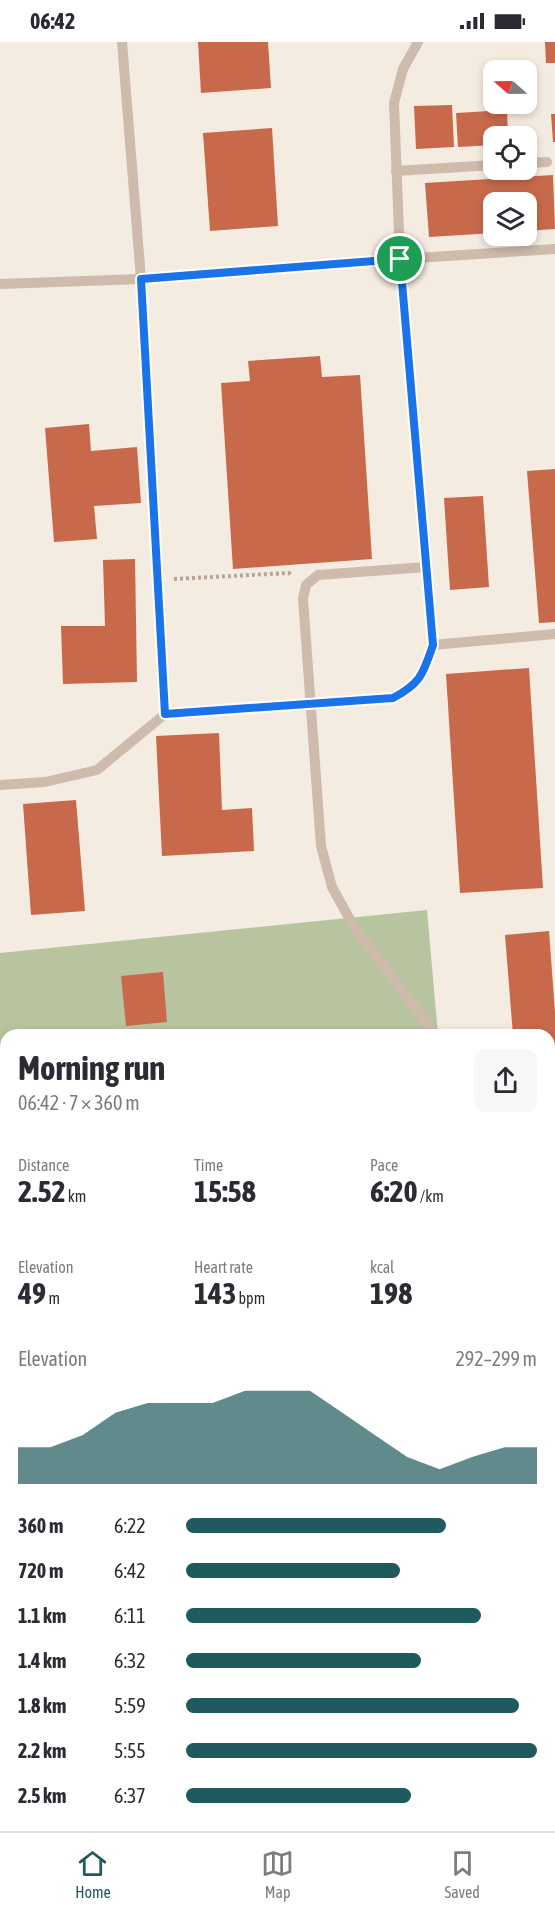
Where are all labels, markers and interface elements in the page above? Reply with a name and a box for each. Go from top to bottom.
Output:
text: 06:42 [30,8,75,34]
north arrow [483,60,537,114]
map controls [483,60,537,246]
button: locate [483,126,537,180]
button: layers [483,192,537,246]
pin [374,233,425,284]
icon: arrive [383,242,416,275]
text: Morning run [18,1049,165,1087]
button: share [474,1049,537,1112]
text: 06:42 · 7 × 360 m [18,1091,140,1114]
text: Distance [18,1156,69,1174]
text: Time [194,1156,223,1174]
text: Pace [370,1156,398,1174]
text: 2.52 [18,1174,66,1208]
text: 15:58 [194,1174,256,1208]
text: 6:20 [370,1174,418,1208]
text: km [66,1187,86,1205]
text: /km [418,1187,444,1205]
text: Elevation [18,1258,73,1276]
text: Heart rate [194,1258,253,1276]
text: kcal [370,1258,394,1276]
text: 49 [18,1276,46,1310]
text: 143 [194,1276,236,1310]
text: 198 [370,1276,412,1310]
text: m [46,1289,60,1307]
text: bpm [236,1289,265,1307]
text: Elevation [18,1347,87,1370]
text: 292–299 m [455,1347,537,1370]
text: 360 m [18,1514,63,1537]
text: 6:22 [114,1514,146,1537]
text: 720 m [18,1559,63,1582]
text: 6:42 [114,1559,146,1582]
text: 1.1 km [18,1604,66,1627]
text: 6:11 [114,1604,146,1627]
text: 1.4 km [18,1649,66,1672]
text: 6:32 [114,1649,146,1672]
text: 1.8 km [18,1694,66,1717]
text: 5:59 [114,1694,146,1717]
text: 2.2 km [18,1739,66,1762]
text: 5:55 [114,1739,146,1762]
text: 2.5 km [18,1784,66,1807]
text: 6:37 [114,1784,146,1807]
tab: Home [75,1847,111,1901]
tab: Map [261,1847,294,1901]
tab: Saved [444,1847,480,1901]

